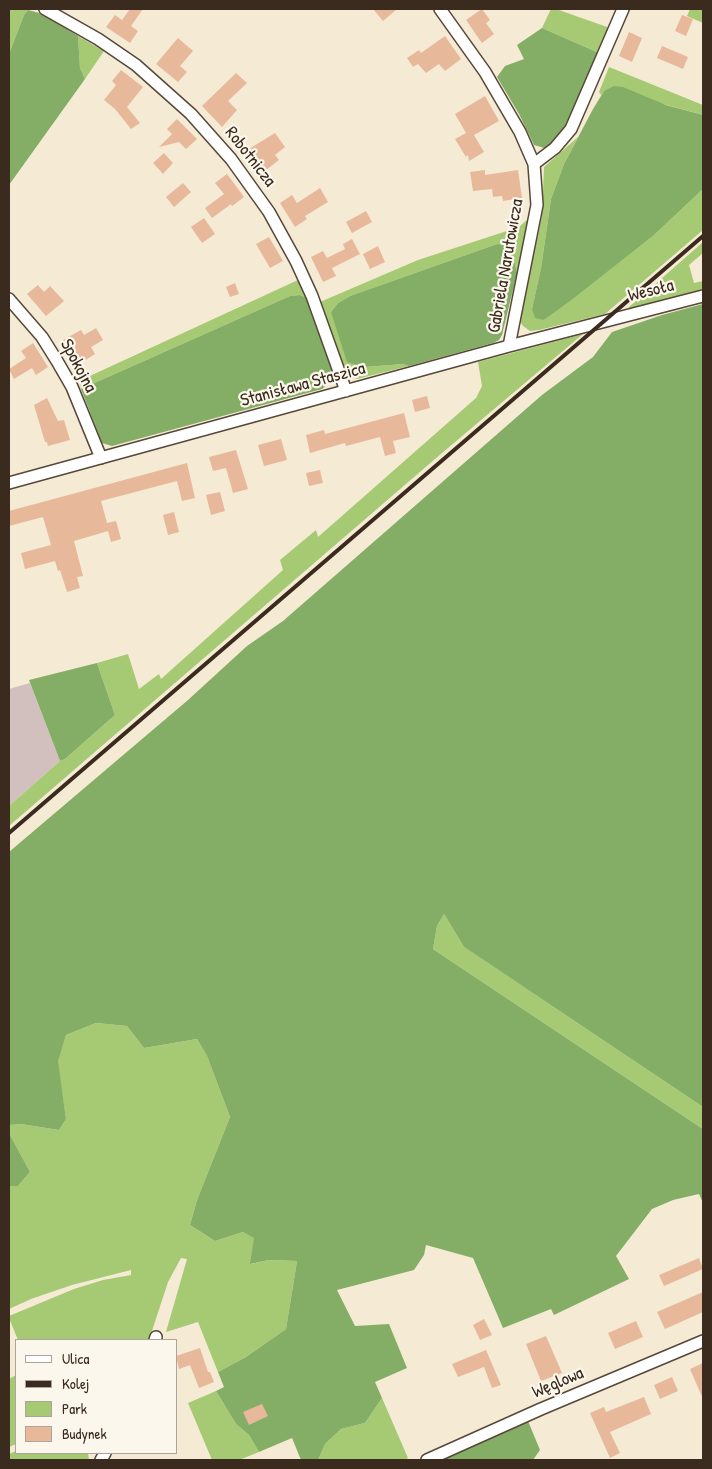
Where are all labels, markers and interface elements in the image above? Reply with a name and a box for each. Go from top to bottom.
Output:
street label: Robotnicza [220,123,280,191]
street label: Gabriela Narutowicza [484,197,528,335]
street label: Wesoła [626,275,676,307]
street label: Spokojna [55,336,101,396]
street label: Stanisława Staszica [238,358,368,412]
legend [15,1339,178,1454]
text: Ulica [62,1348,89,1369]
street label: Węglowa [529,1363,587,1403]
text: Kolej [62,1373,89,1394]
text: Park [62,1398,87,1419]
text: Budynek [62,1423,107,1444]

